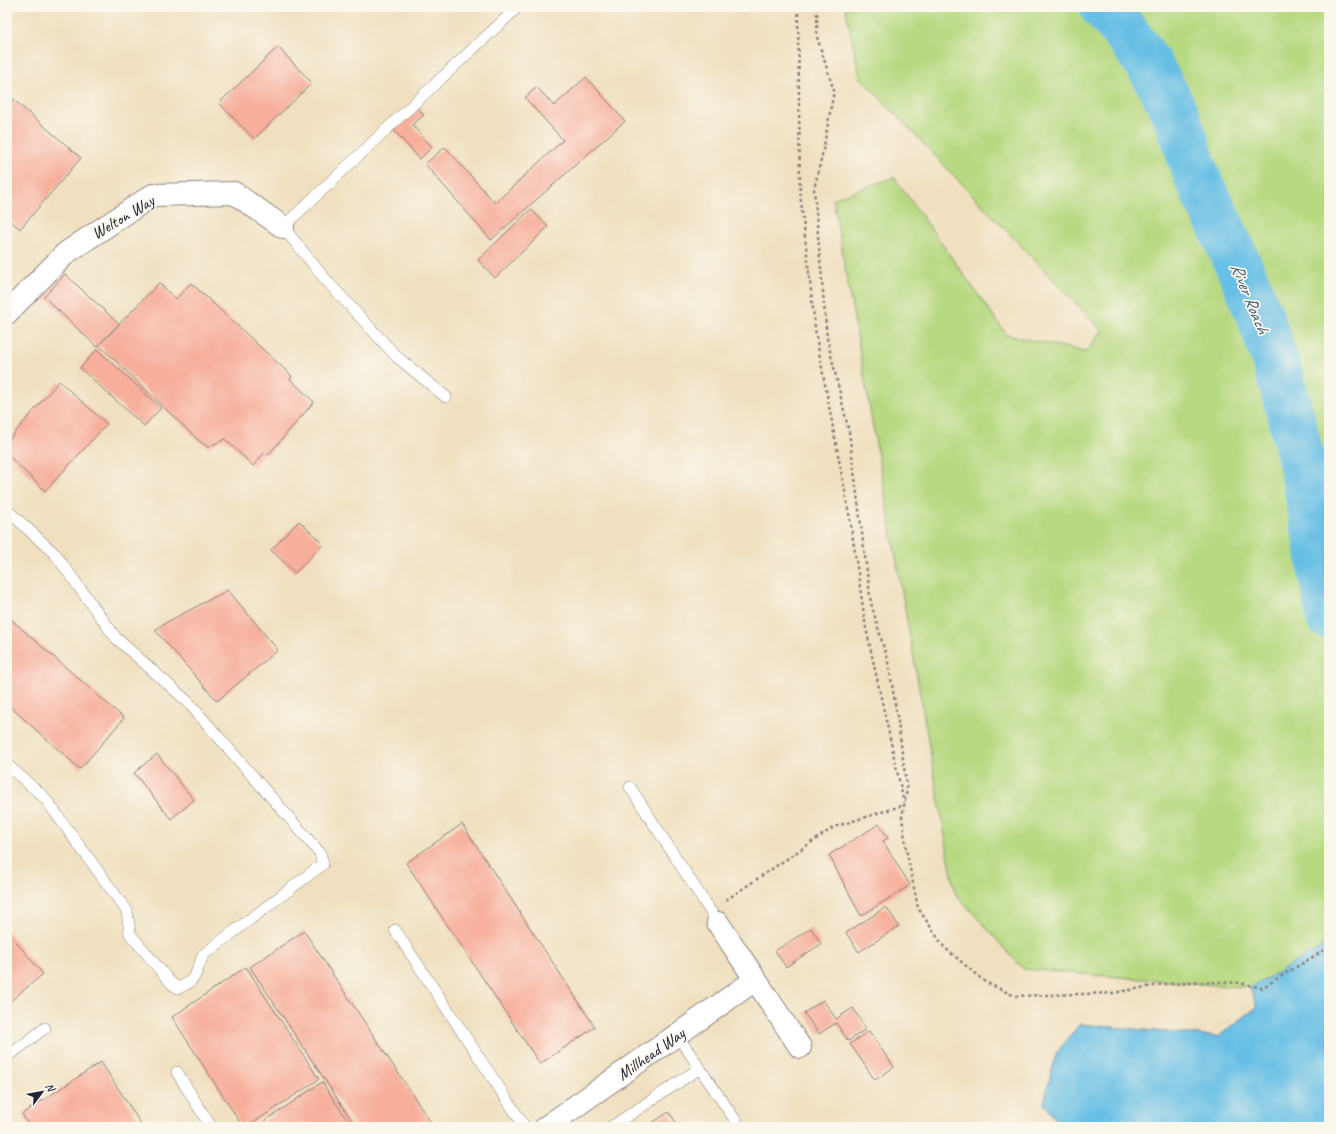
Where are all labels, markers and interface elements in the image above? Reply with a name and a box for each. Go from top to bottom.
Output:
street label: Welton Way [88,190,159,244]
water label: River Roach [1226,260,1275,338]
street label: Millhead Way [613,1022,690,1085]
north arrow [22,1072,62,1112]
text: N [43,1080,59,1095]

